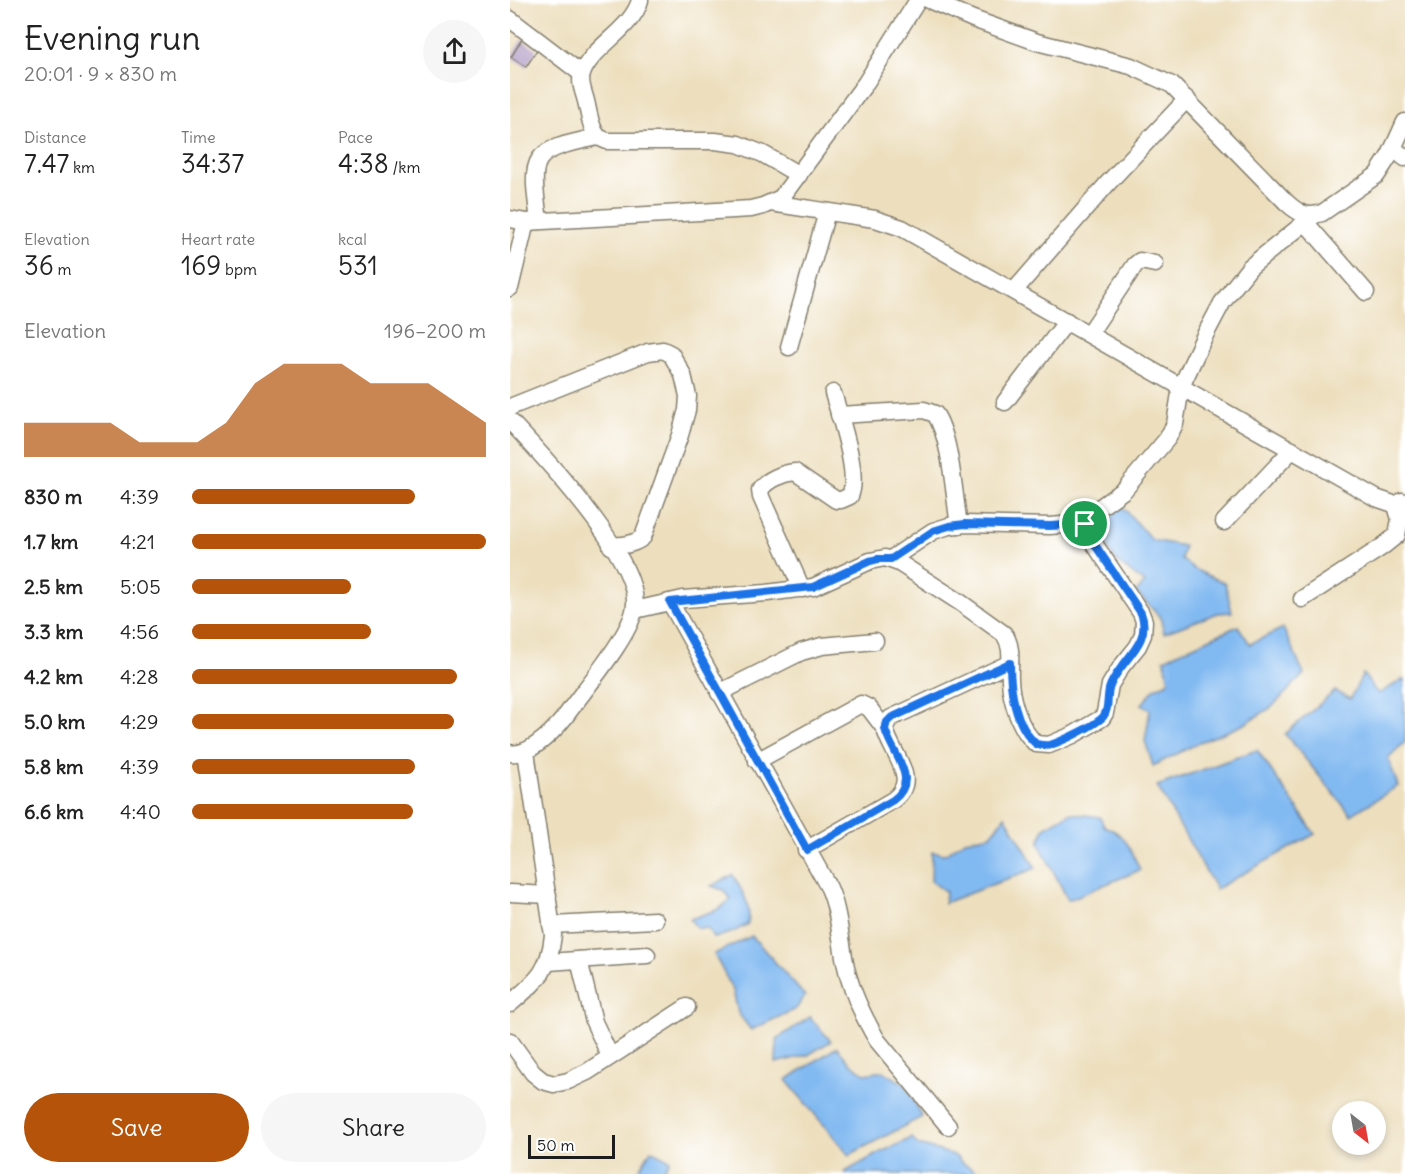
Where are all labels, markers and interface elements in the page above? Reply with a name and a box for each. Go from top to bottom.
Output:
text: Evening run [24,17,200,59]
button: share [423,20,486,83]
text: 20:01 · 9 × 830 m [24,61,177,86]
text: Distance [24,127,86,147]
text: Time [181,127,216,147]
text: Pace [338,127,373,147]
text: 7.47 [24,147,69,180]
text: 34:37 [181,147,244,180]
text: 4:38 [338,147,389,180]
text: km [69,157,95,177]
text: /km [389,157,420,177]
text: Elevation [24,229,90,249]
text: Heart rate [181,229,255,249]
text: kcal [338,229,367,249]
text: 36 [24,249,54,282]
text: 169 [181,249,221,282]
text: 531 [338,249,378,282]
text: m [54,259,72,279]
text: bpm [221,259,257,279]
text: Elevation [24,318,106,343]
text: 196–200 m [384,318,486,343]
text: 830 m [24,484,82,509]
text: 4:39 [120,484,159,509]
pin [1059,498,1110,549]
icon: arrive [1068,507,1101,540]
text: 1.7 km [24,529,78,554]
text: 4:21 [120,529,155,554]
text: 2.5 km [24,574,83,599]
text: 5:05 [120,574,161,599]
text: 3.3 km [24,619,83,644]
text: 4:56 [120,619,159,644]
text: 4.2 km [24,664,83,689]
text: 4:28 [120,664,159,689]
text: 5.0 km [24,709,85,734]
text: 4:29 [120,709,159,734]
text: 5.8 km [24,754,84,779]
text: 4:39 [120,754,159,779]
text: 6.6 km [24,799,84,824]
text: 4:40 [120,799,161,824]
button: Save [24,1093,249,1162]
button: Share [261,1093,486,1162]
north arrow [1332,1101,1386,1155]
map controls [1332,1101,1386,1155]
scale bar [528,1132,615,1160]
text: 50 m [537,1135,575,1155]

